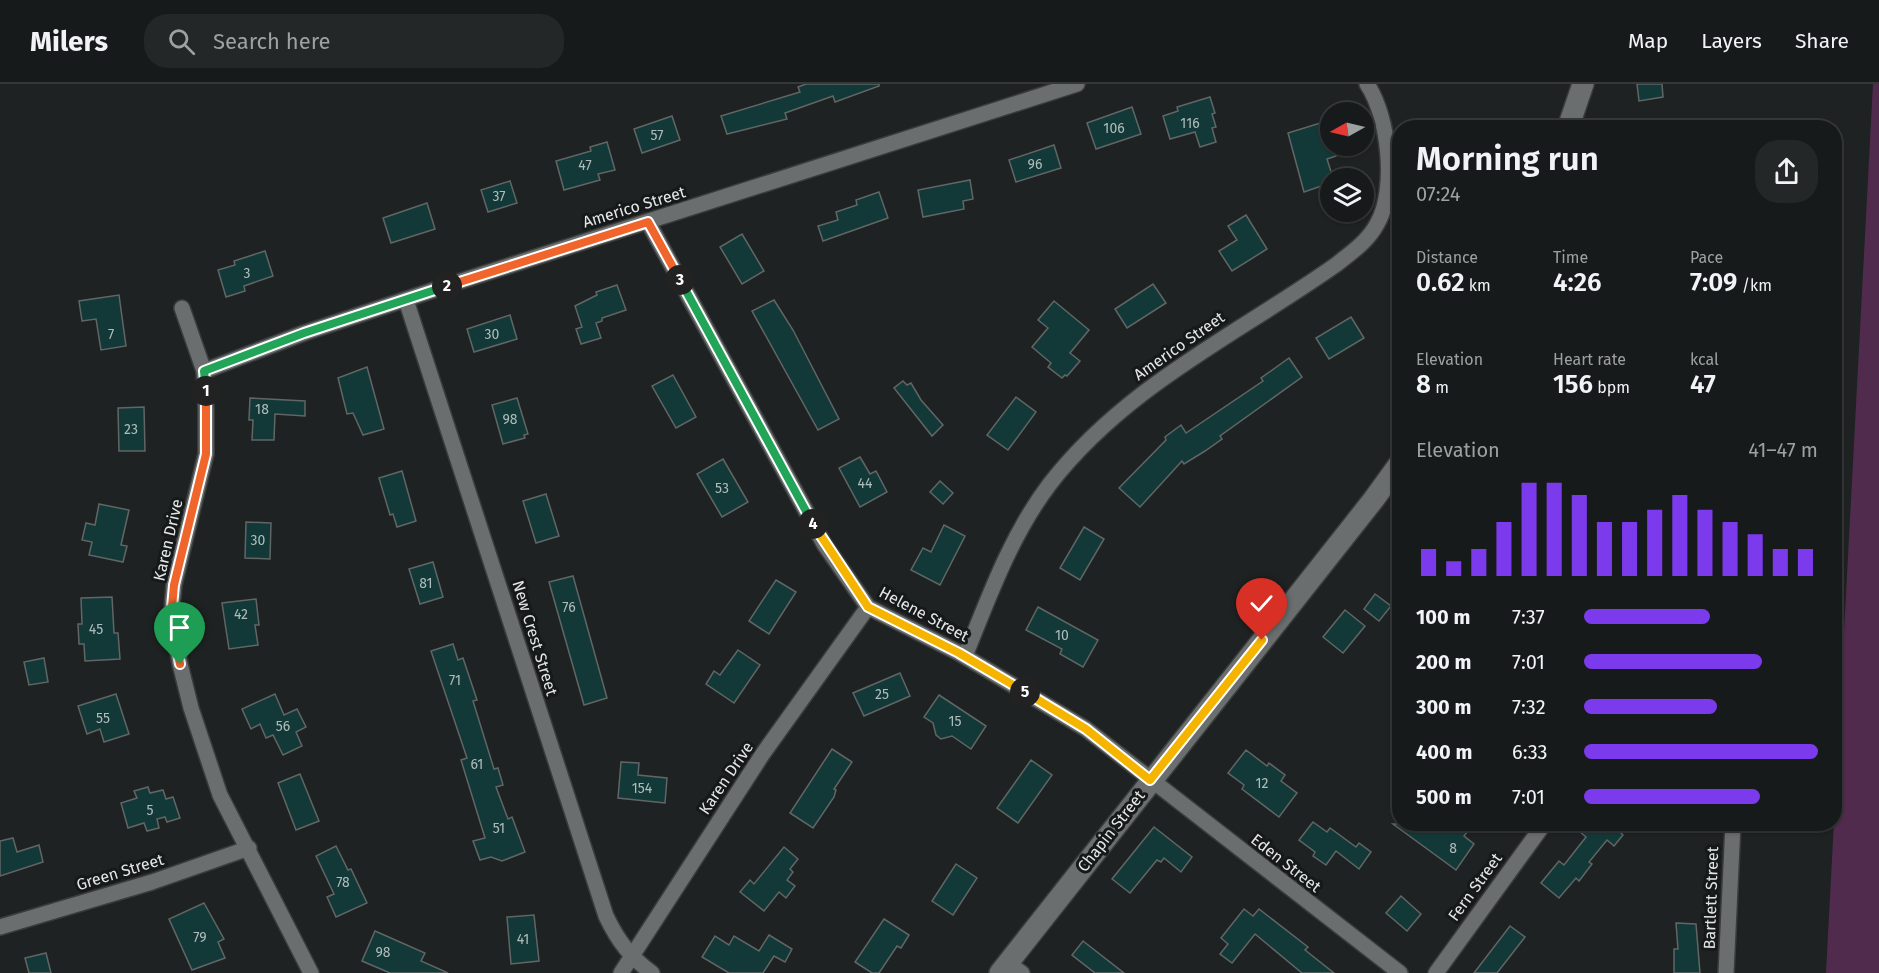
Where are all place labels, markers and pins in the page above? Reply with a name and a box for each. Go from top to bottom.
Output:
pin: 3 [665,265,695,295]
pin: 2 [432,271,462,301]
pin: 1 [191,376,221,406]
pin: 4 [798,509,828,539]
pin [1236,578,1287,640]
pin [154,602,205,664]
pin: 5 [1010,677,1040,707]

